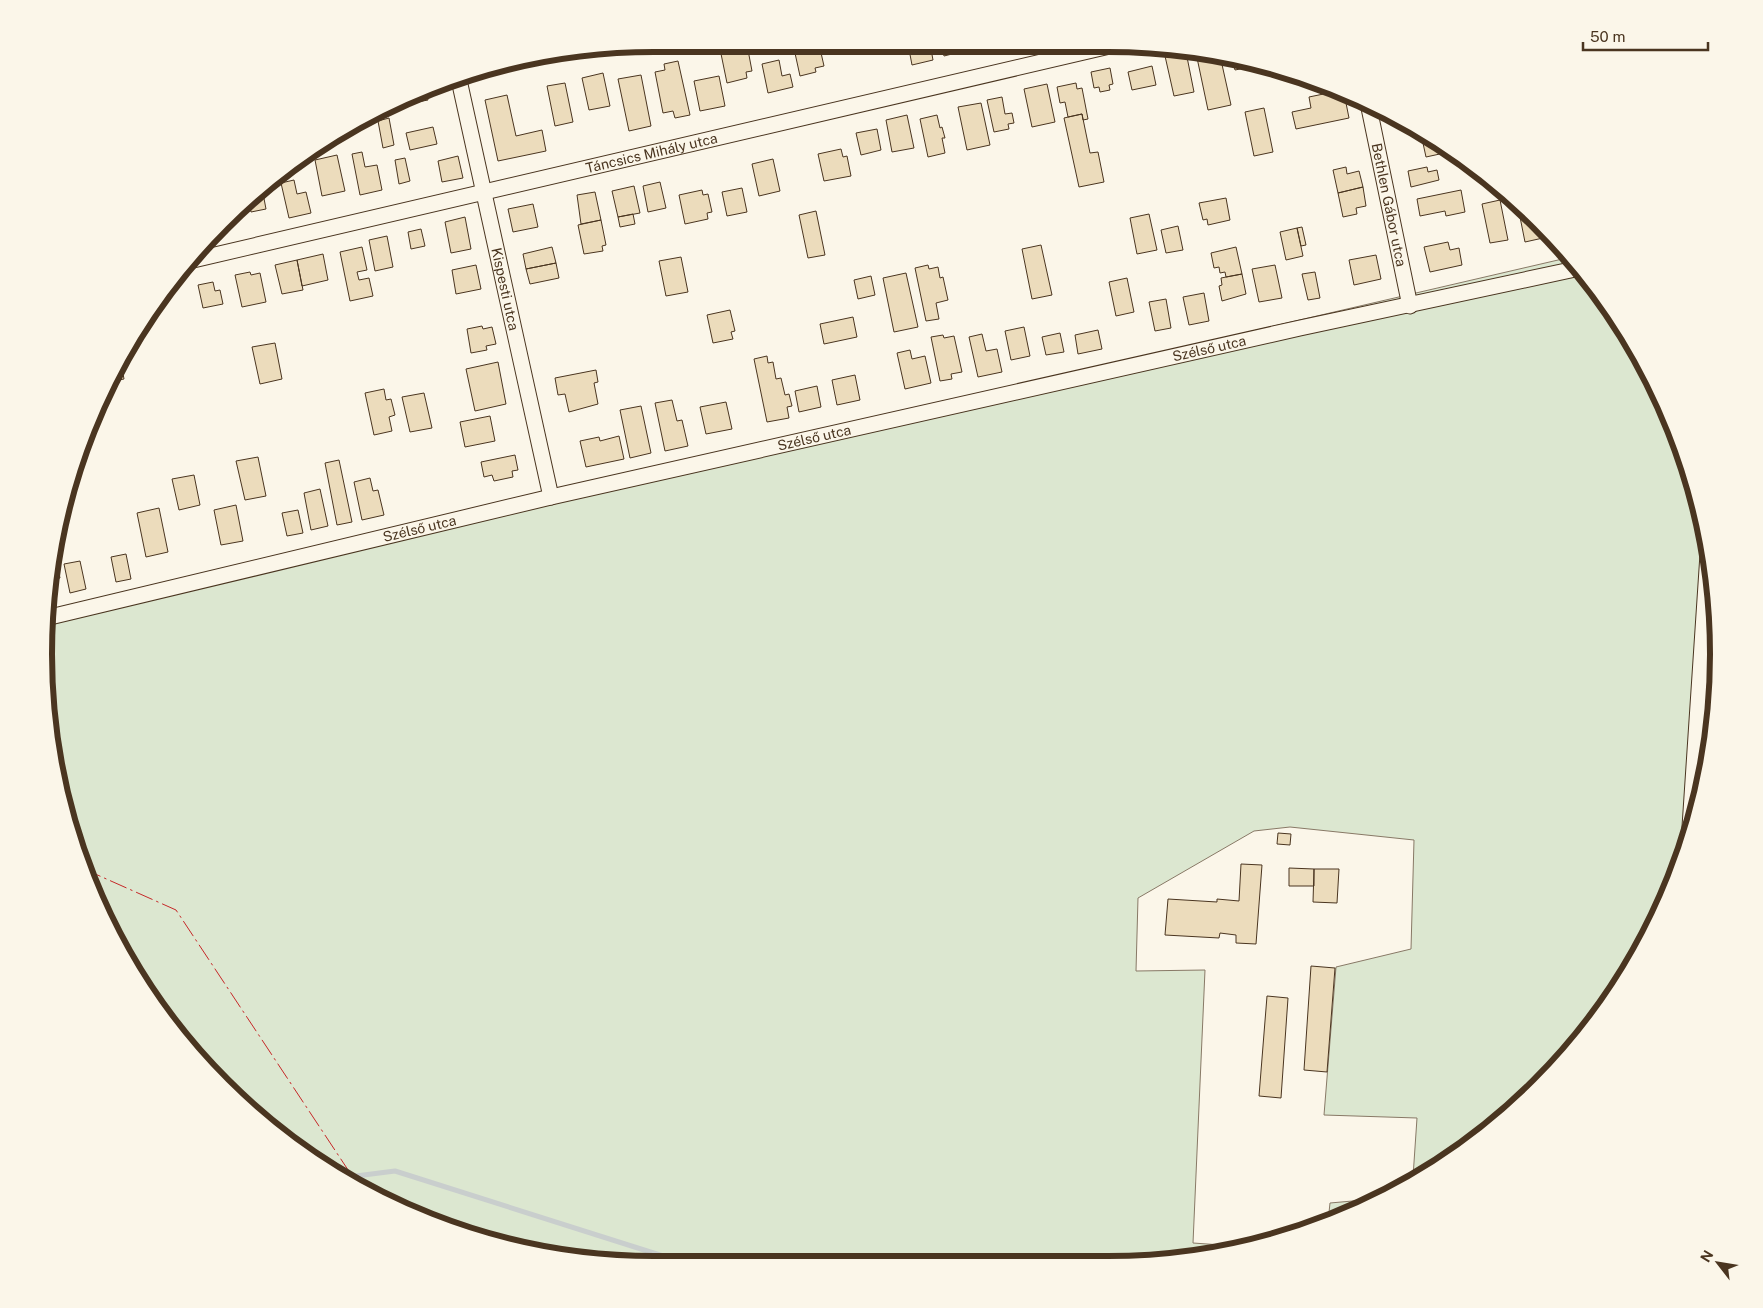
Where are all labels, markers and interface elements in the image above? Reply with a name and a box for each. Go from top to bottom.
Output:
scale bar [1583,20,1708,52]
text: 50 m [1590,28,1625,45]
street label: Táncsics Mihály utca [584,130,719,176]
street label: Bethlen Gábor utca [1368,142,1410,268]
street label: Kispesti utca [488,246,522,332]
street label: Szélső utca [1171,332,1248,365]
street label: Szélső utca [776,422,853,454]
street label: Szélső utca [381,512,458,545]
north arrow [1693,1238,1743,1288]
text: N [1697,1247,1717,1265]

